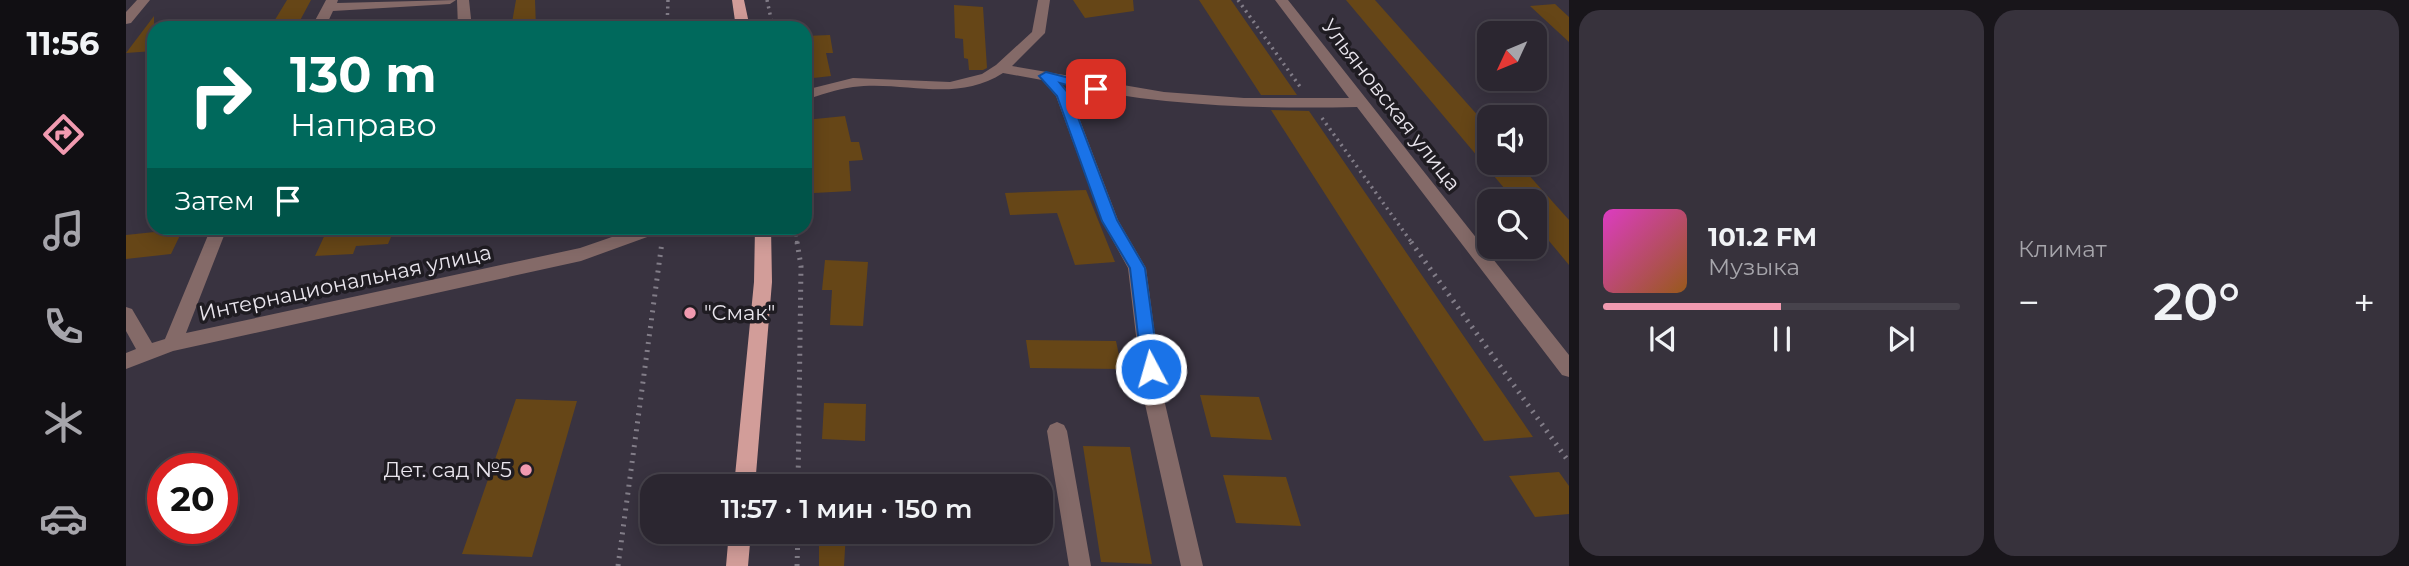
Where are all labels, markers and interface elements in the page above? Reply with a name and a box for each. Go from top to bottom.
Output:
street label: Ульяновская улица [1317,14,1466,195]
north arrow [1477,21,1547,91]
map controls [1477,21,1547,259]
text: 11:56 [27,24,99,63]
text: 130 m [290,45,437,104]
icon: right [175,49,266,140]
pin [1066,59,1126,119]
icon: arrive [1077,70,1115,108]
text: Направо [290,105,437,144]
button: sound [1477,105,1547,175]
icon: directions [39,110,88,159]
icon: arrive [269,182,307,220]
text: Затем [175,185,255,217]
button: search [1477,189,1547,259]
icon: music [39,206,88,255]
text: 101.2 FM [1708,221,1817,253]
text: Климат [2018,235,2107,263]
street label: Интернациональная улица [196,239,494,326]
text: Музыка [1708,253,1800,281]
text: 20° [2153,270,2240,333]
text: − [2018,279,2040,326]
text: + [2353,279,2375,326]
place label: "Смак" [704,300,775,325]
icon: phone [39,302,88,351]
marker: "Смак" [682,305,698,321]
icon: previous [1644,320,1682,358]
icon: pause [1763,320,1801,358]
icon: next [1882,320,1920,358]
position arrow [1114,332,1188,406]
icon: climate [39,398,88,447]
speed limit sign: 20 [147,453,238,544]
place label: Дет. сад №5 [384,457,512,482]
marker: Дет. сад №5 [518,462,534,478]
text: 11:57 · 1 мин · 150 m [721,493,972,525]
icon: car [39,494,88,543]

